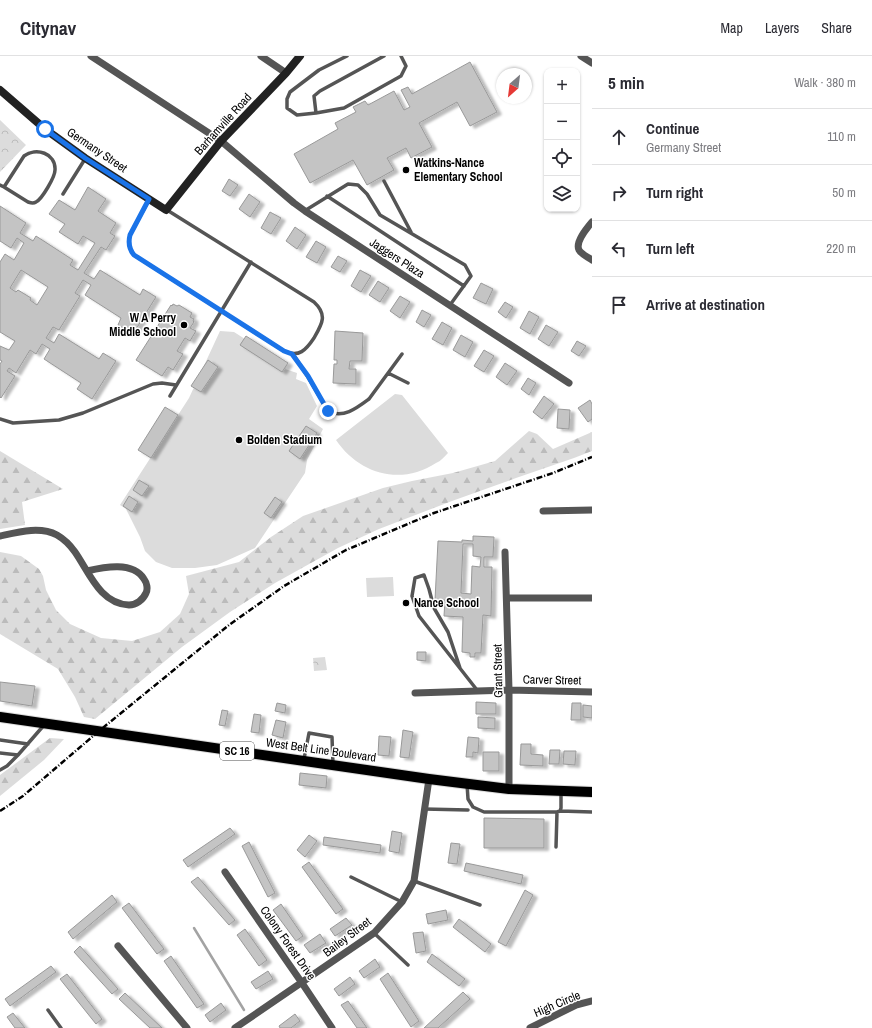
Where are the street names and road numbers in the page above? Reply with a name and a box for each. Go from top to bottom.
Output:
street label: Barhamville Road [191,90,255,158]
street label: Germany Street [64,124,130,176]
street label: Jaggers Plaza [366,234,428,282]
street label: Grant Street [490,644,506,698]
street label: Carver Street [523,671,582,689]
street label: West Belt Line Boulevard [265,734,377,766]
road number: SC 16 [220,742,254,760]
street label: Colony Forest Drive [256,903,320,983]
street label: Bailey Street [320,913,375,960]
street label: High Circle [531,987,583,1021]

